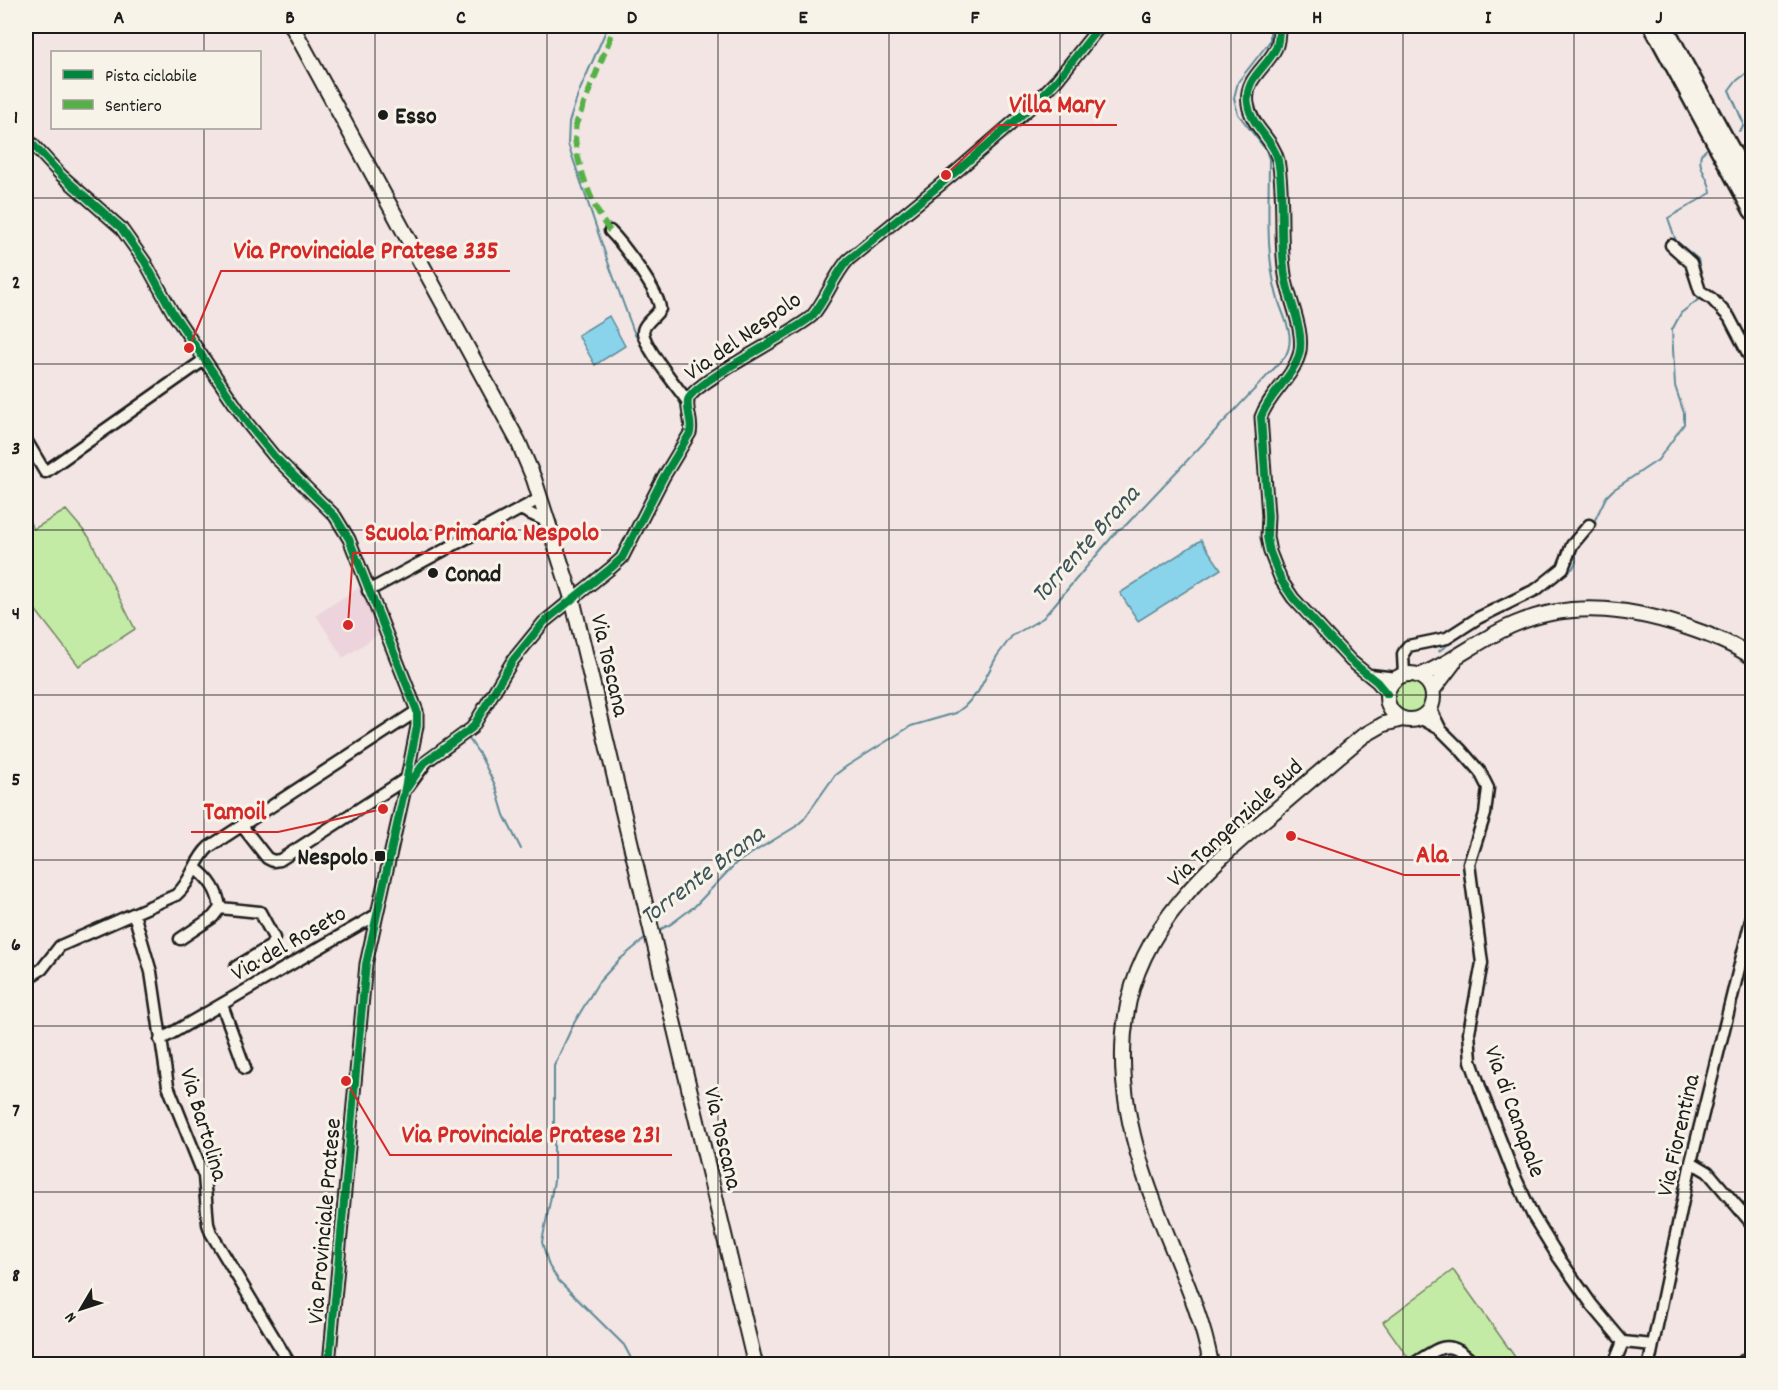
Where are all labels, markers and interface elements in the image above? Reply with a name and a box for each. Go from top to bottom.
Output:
text: A [114,5,125,33]
text: B [285,5,295,33]
text: C [456,5,466,33]
text: D [627,5,638,33]
text: E [798,5,808,33]
text: F [971,5,981,33]
text: G [1141,5,1151,33]
text: H [1312,5,1322,33]
text: I [1485,5,1492,33]
text: J [1655,5,1663,33]
legend [51,51,261,129]
text: Pista ciclabile [105,65,197,90]
callout: Villa Mary [998,81,1117,125]
text: Villa Mary [1009,88,1106,125]
text: Sentiero [105,95,162,120]
place label: Esso [395,101,437,135]
text: 1 [14,105,18,133]
marker: Esso [376,108,390,122]
callout: Via Provinciale Pratese 335 [221,227,510,271]
text: Via Provinciale Pratese 335 [233,234,499,271]
text: 2 [12,270,20,298]
street label: Via del Nespolo [678,284,809,390]
text: 3 [12,436,20,464]
water label: Torrente Brana [1023,477,1151,613]
callout: Scuola Primaria Nespolo [353,509,611,553]
text: Scuola Primaria Nespolo [365,516,600,553]
place label: Conad [445,559,501,593]
marker: Conad [426,566,440,580]
text: 4 [12,601,20,629]
street label: Via Toscana [580,611,637,721]
street label: Via Tangenziale Sud [1160,752,1312,896]
text: 5 [11,767,21,795]
callout: Tamoil [191,788,278,832]
text: Tamoil [204,795,267,832]
water label: Torrente Brana [633,816,775,936]
callout: Ala [1404,831,1460,875]
text: Ala [1416,838,1449,875]
place label: Nespolo [297,842,368,876]
marker: Nespolo [373,849,387,863]
street label: Via del Roseto [225,898,354,991]
text: 6 [11,932,21,960]
street label: Via di Canapale [1474,1041,1553,1183]
street label: Via Bartolina [169,1064,236,1186]
street label: Via Fiorentina [1649,1070,1711,1200]
street label: Via Toscana [693,1084,750,1194]
text: 7 [12,1098,20,1126]
callout: Via Provinciale Pratese 231 [390,1111,672,1155]
street label: Via Provinciale Pratese [300,1117,352,1326]
text: Via Provinciale Pratese 231 [402,1118,660,1155]
text: 8 [12,1263,20,1291]
north arrow [51,1279,111,1339]
text: N [60,1306,83,1327]

